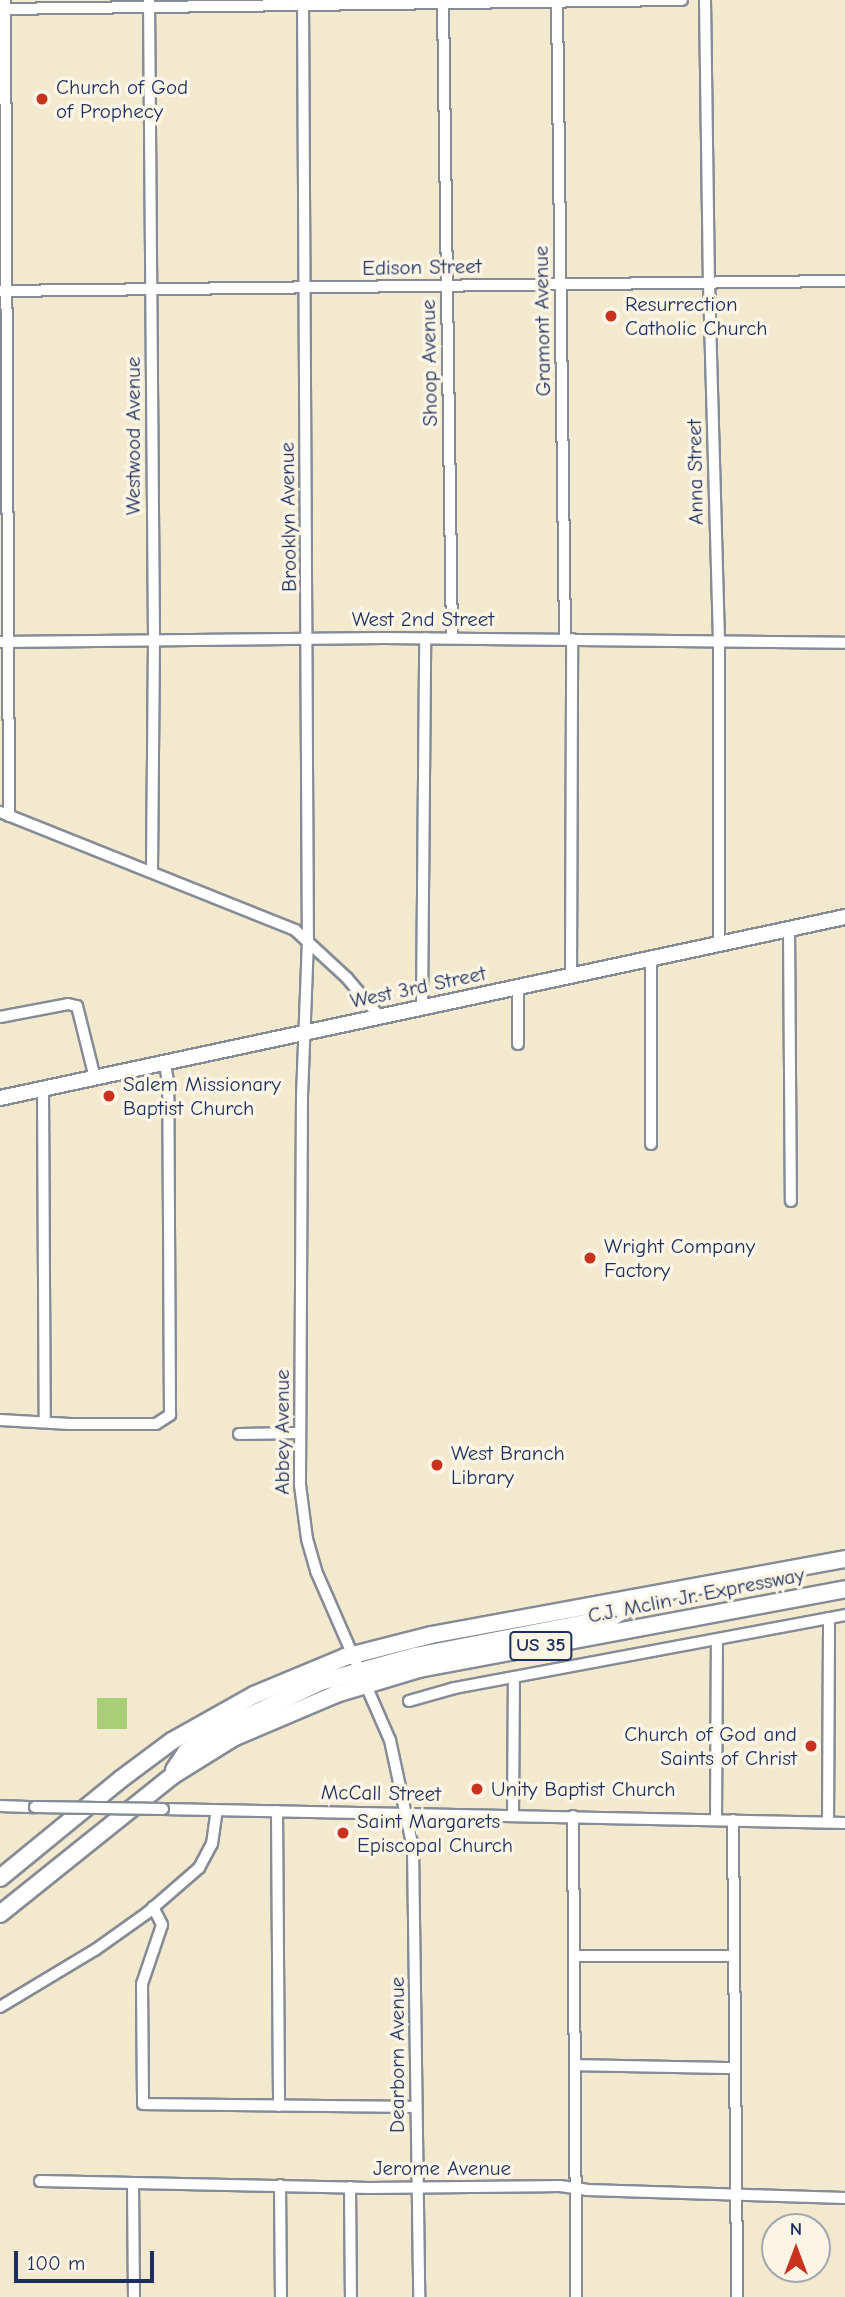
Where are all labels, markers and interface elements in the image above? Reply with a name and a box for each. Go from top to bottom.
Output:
place label: Church of God of Prophecy [56,74,188,124]
marker: Church of God of Prophecy [34,91,50,107]
street label: Gramont Avenue [528,245,556,397]
street label: Edison Street [362,253,482,281]
place label: Resurrection Catholic Church [625,291,768,341]
street label: Shoop Avenue [415,299,443,427]
marker: Resurrection Catholic Church [603,308,619,324]
street label: Westwood Avenue [120,357,146,515]
street label: Anna Street [681,419,709,525]
street label: Brooklyn Avenue [274,442,302,592]
street label: West 2nd Street [352,606,494,632]
street label: West 3rd Street [348,960,488,1014]
place label: Salem Missionary Baptist Church [123,1071,281,1121]
marker: Salem Missionary Baptist Church [101,1088,117,1104]
place label: Wright Company Factory [604,1233,755,1283]
marker: Wright Company Factory [582,1250,598,1266]
street label: Abbey Avenue [269,1369,295,1495]
place label: West Branch Library [451,1440,565,1490]
marker: West Branch Library [429,1457,445,1473]
street label: C.J. Mclin Jr. Expressway [586,1562,806,1628]
road number: US 35 [508,1630,574,1662]
place label: Church of God and Saints of Christ [624,1721,797,1771]
marker: Church of God and Saints of Christ [803,1738,819,1754]
place label: Unity Baptist Church [491,1776,676,1802]
street label: McCall Street [321,1779,441,1807]
marker: Unity Baptist Church [469,1781,485,1797]
place label: Saint Margarets Episcopal Church [357,1808,513,1858]
marker: Saint Margarets Episcopal Church [335,1825,351,1841]
street label: Dearborn Avenue [384,1977,410,2133]
street label: Jerome Avenue [373,2155,511,2181]
north arrow [761,2213,831,2283]
text: N [790,2218,802,2240]
scale bar [18,2238,158,2282]
text: 100 m [27,2251,85,2275]

